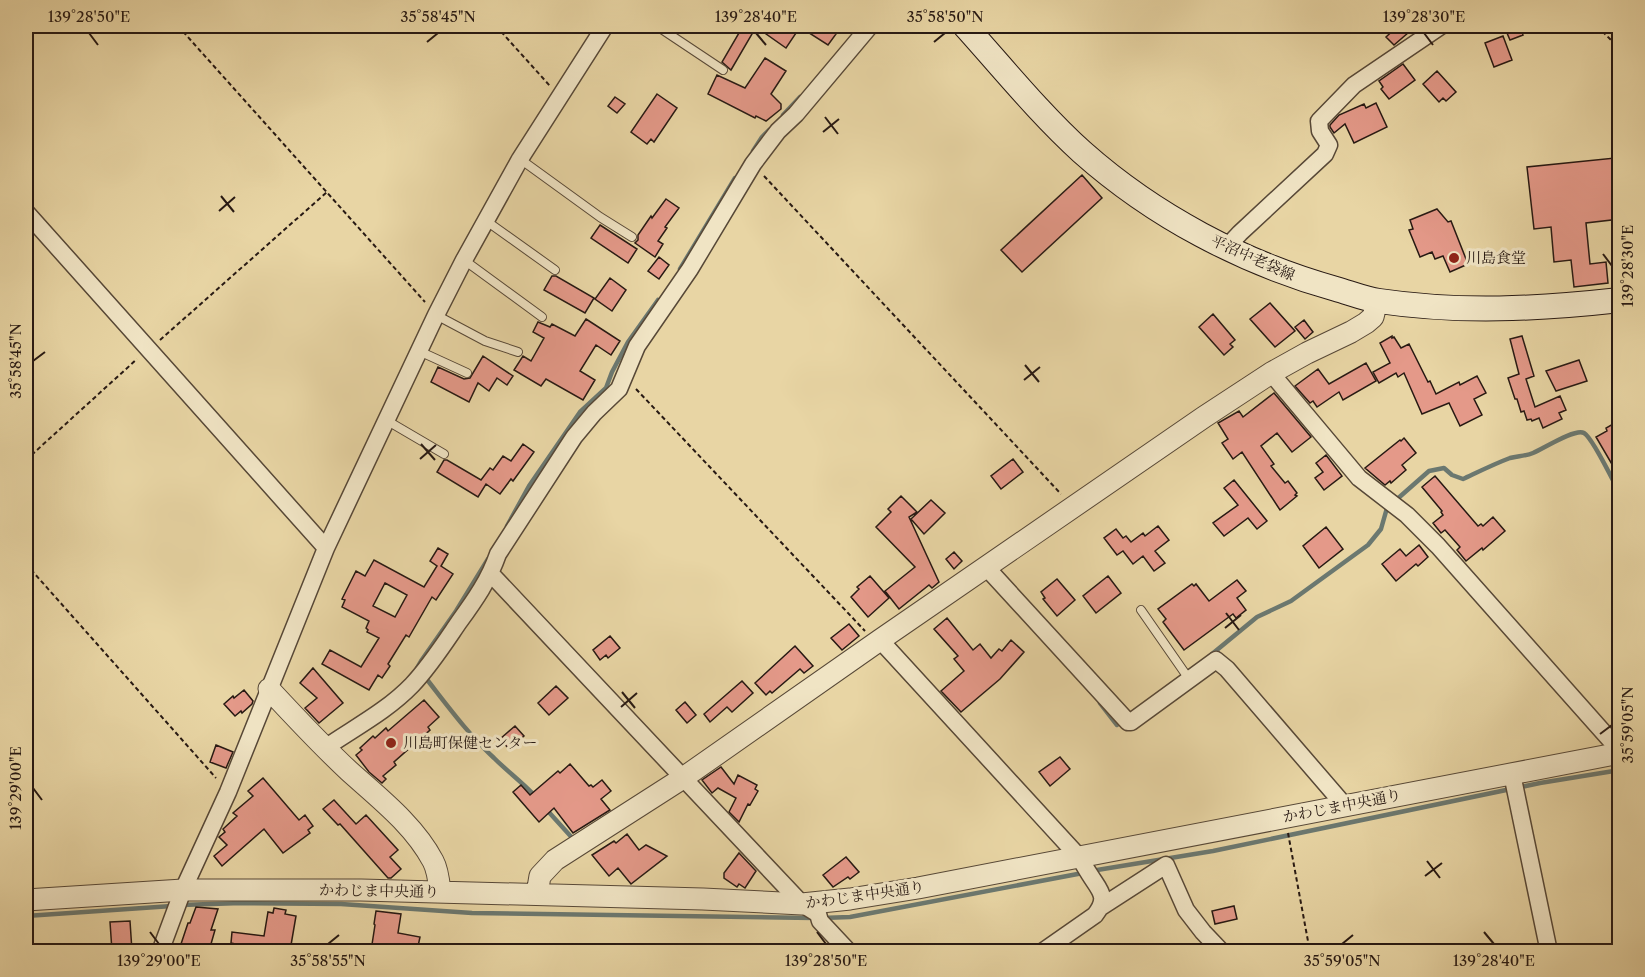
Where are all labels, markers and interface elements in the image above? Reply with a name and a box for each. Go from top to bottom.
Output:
text: 139°28'50"E [48,7,130,26]
text: 35°58'45"N [400,7,476,26]
text: 139°28'40"E [715,7,797,26]
text: 35°58'50"N [906,7,984,26]
text: 139°28'30"E [1383,7,1465,26]
text: 139°28'30"E [1618,225,1637,307]
street label: 平沼中老袋線 [1208,231,1298,285]
place label: 川島食堂 [1466,248,1526,267]
marker: 川島食堂 [1447,251,1461,265]
text: 35°58'45"N [6,323,25,399]
text: 35°59'05"N [1618,686,1637,764]
place label: 川島町保健センター [403,733,537,752]
marker: 川島町保健センター [384,736,398,750]
text: 139°29'00"E [6,746,25,830]
street label: かわじま中央通り [1281,785,1403,826]
street label: かわじま中央通り [804,877,926,912]
street label: かわじま中央通り [319,880,439,901]
text: 139°29'00"E [117,951,201,970]
text: 35°58'55"N [290,951,366,970]
text: 139°28'50"E [785,951,867,970]
text: 35°59'05"N [1303,951,1381,970]
text: 139°28'40"E [1453,951,1535,970]

